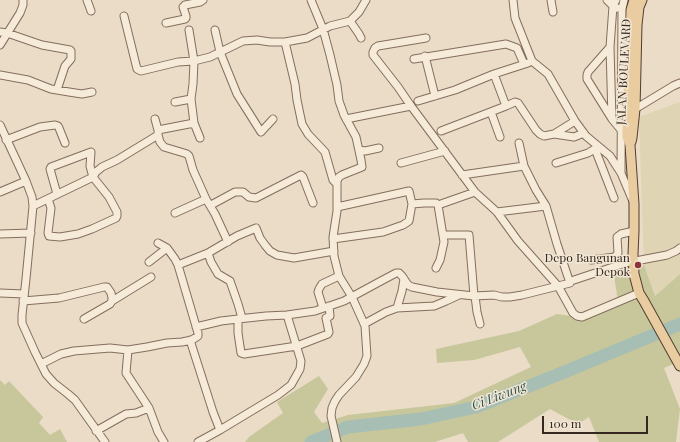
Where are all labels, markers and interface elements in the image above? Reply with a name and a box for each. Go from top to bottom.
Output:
street label: JALAN BOULEVARD [614,19,634,125]
place label: Depo Bangunan Depok [545,251,630,279]
marker: Depo Bangunan Depok [633,260,643,270]
water label: Ci Liwung [470,378,528,414]
scale bar [544,408,650,434]
text: 100 m [549,415,581,431]

